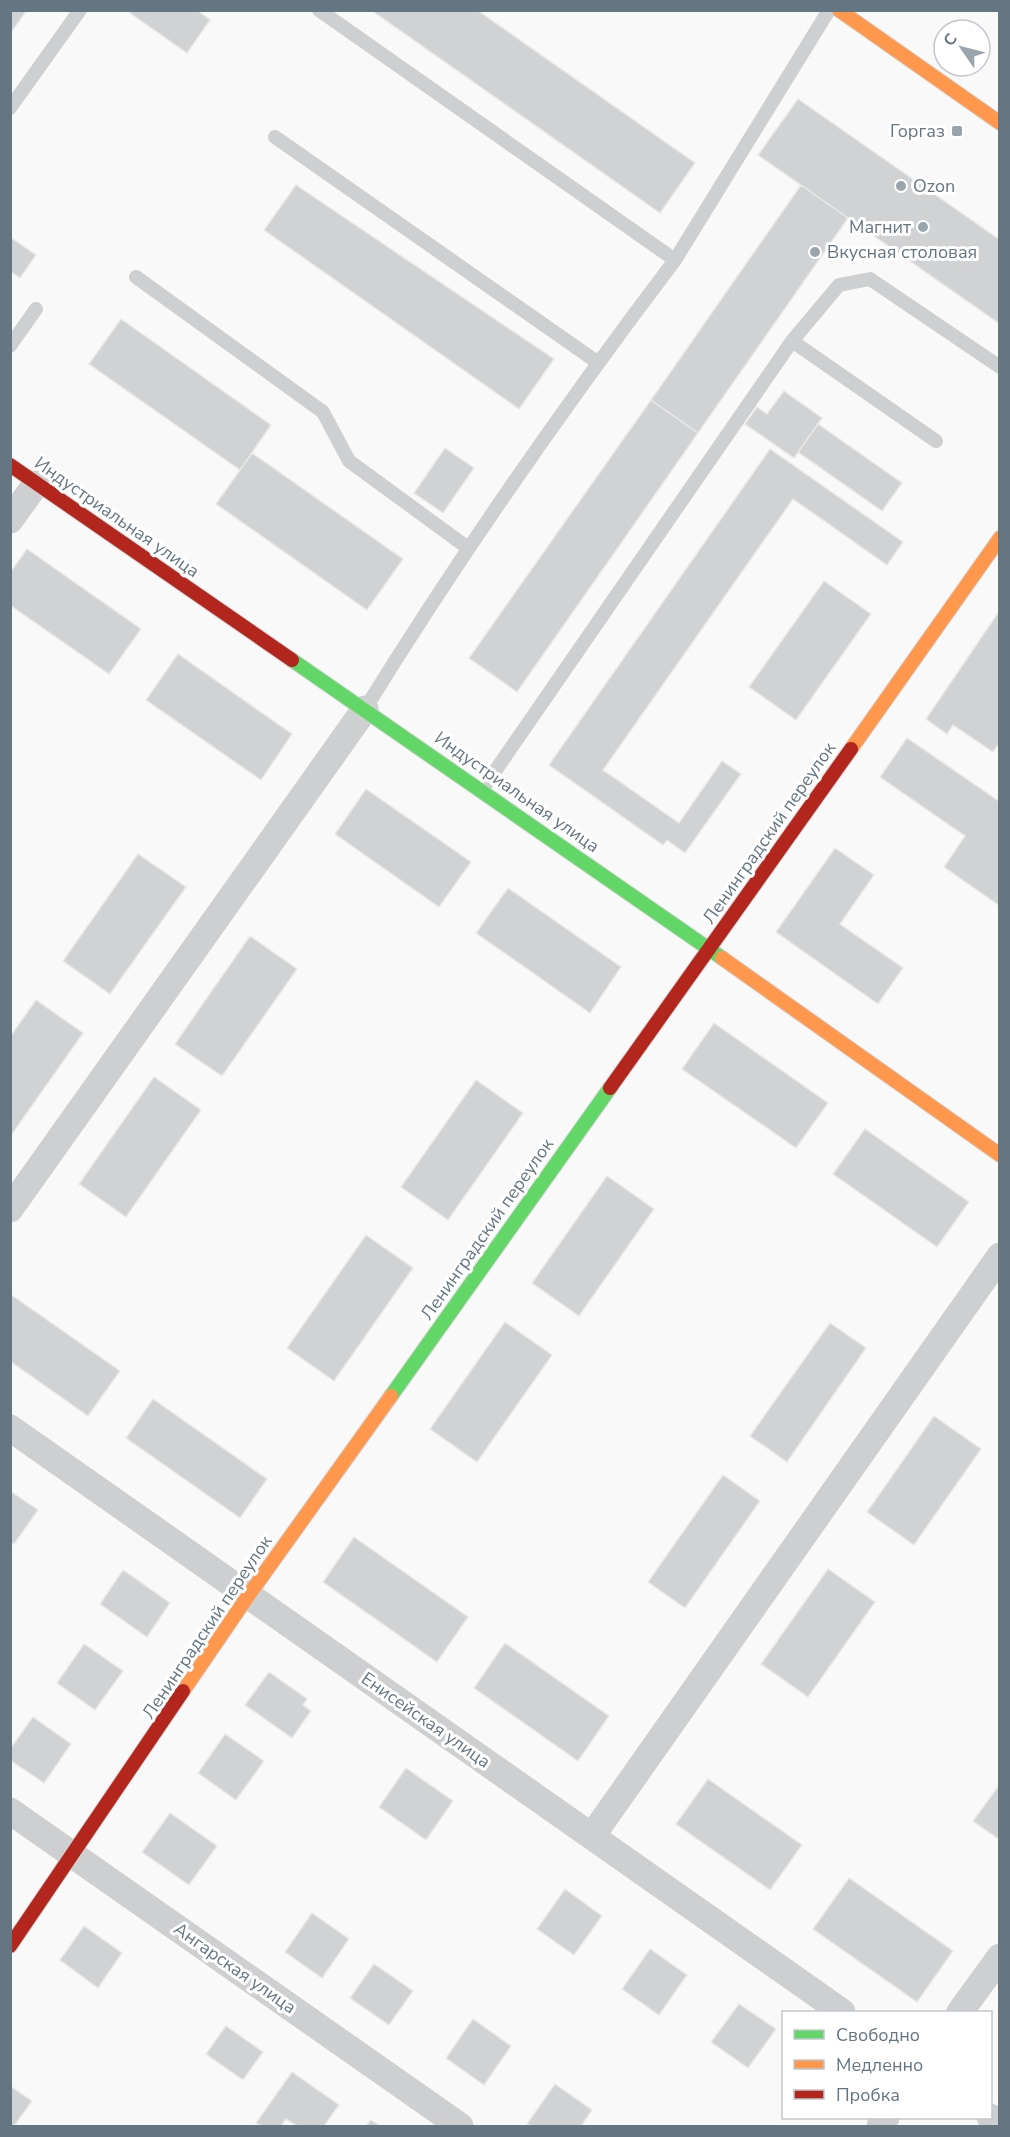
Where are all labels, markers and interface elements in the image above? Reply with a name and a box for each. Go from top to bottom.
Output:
north arrow [932,18,992,78]
text: С [938,29,963,51]
place label: Горгаз [890,119,945,143]
marker: Горгаз [950,124,964,138]
place label: Ozon [913,174,955,198]
marker: Ozon [894,179,908,193]
place label: Магнит [849,215,911,239]
marker: Магнит [916,220,930,234]
place label: Вкусная столовая [827,240,977,264]
marker: Вкусная столовая [808,245,822,259]
street label: Индустриальная улица [30,451,204,583]
street label: Индустриальная улица [430,726,604,858]
street label: Ленинградский переулок [697,737,841,929]
street label: Ленинградский переулок [415,1133,559,1325]
street label: Ленинградский переулок [136,1530,278,1724]
street label: Енисейская улица [357,1666,495,1774]
street label: Ангарская улица [169,1917,301,2019]
legend [782,2011,992,2119]
text: Свободно [836,2023,920,2047]
text: Медленно [836,2053,923,2077]
text: Пробка [836,2083,900,2107]

